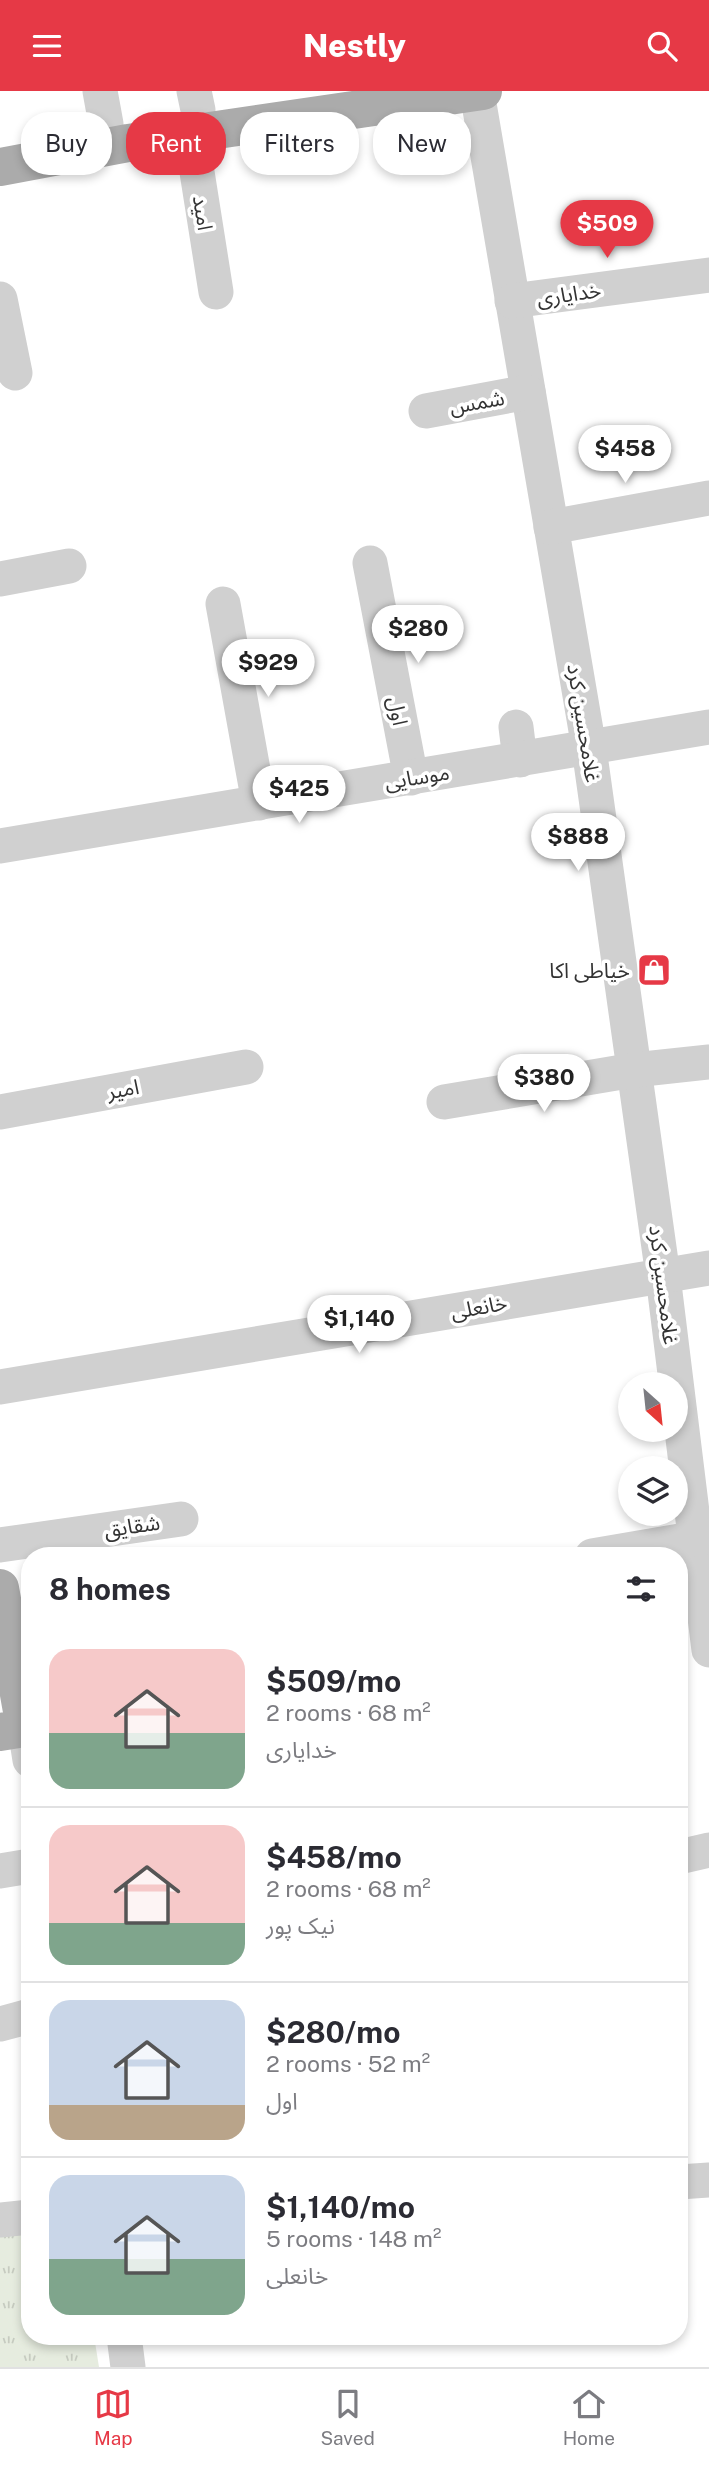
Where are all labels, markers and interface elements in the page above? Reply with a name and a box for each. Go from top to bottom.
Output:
icon: menu [28,27,66,65]
text: Nestly [303,27,406,64]
icon: search [643,27,681,65]
chip: Buy [21,112,112,175]
chip: Rent [126,112,226,175]
chip: Filters [240,112,359,175]
chip: New [373,112,471,175]
street label: امید [188,194,218,232]
pin: $509 [566,201,648,260]
text: $509 [576,209,638,236]
street label: خدایاری [535,277,603,311]
street label: شمس [448,385,506,419]
pin: $458 [584,425,666,485]
text: $458 [594,434,656,461]
pin: $280 [377,605,459,665]
text: $280 [388,614,448,641]
pin: $929 [227,639,309,699]
text: $929 [238,648,298,675]
street label: غلامحسین کرد [562,662,606,784]
street label: اول [383,694,413,728]
street label: موسایی [383,760,451,794]
pin: $425 [258,765,340,825]
text: $425 [269,774,329,801]
pin: $888 [537,813,619,873]
text: $888 [547,822,609,849]
shop icon: خیاطی اکا [635,951,673,989]
place label: خیاطی اکا [549,958,630,983]
pin: $380 [503,1055,585,1114]
text: $380 [513,1063,575,1090]
street label: امیر [104,1074,141,1104]
street label: غلامحسین کرد [644,1224,684,1346]
street label: خانعلی [449,1290,509,1324]
pin: $1,140 [302,1295,416,1355]
text: $1,140 [323,1304,395,1331]
north arrow [618,1372,688,1442]
map controls [618,1372,688,1526]
button: layers [618,1456,688,1526]
street label: شقایق [102,1510,162,1543]
icon: filters [622,1570,660,1608]
text: 8 homes [49,1571,171,1607]
text: $509/mo [266,1663,401,1699]
icon: home [105,1677,189,1761]
text: 2 rooms · 68 m² [266,1699,431,1726]
text: خدایاری [266,1736,337,1763]
text: $458/mo [266,1839,402,1875]
icon: home [105,1853,189,1937]
text: 2 rooms · 68 m² [266,1875,431,1902]
text: نیک پور [266,1912,335,1939]
text: $280/mo [266,2014,400,2050]
icon: home [105,2028,189,2112]
text: 2 rooms · 52 m² [266,2050,430,2077]
text: اول [266,2087,298,2114]
text: $1,140/mo [266,2189,415,2225]
icon: home [105,2203,189,2287]
text: 5 rooms · 148 m² [266,2225,441,2252]
text: خانعلی [266,2262,328,2289]
tab: Map [94,2385,133,2449]
tab: Saved [320,2385,375,2449]
tab: Home [563,2385,615,2449]

